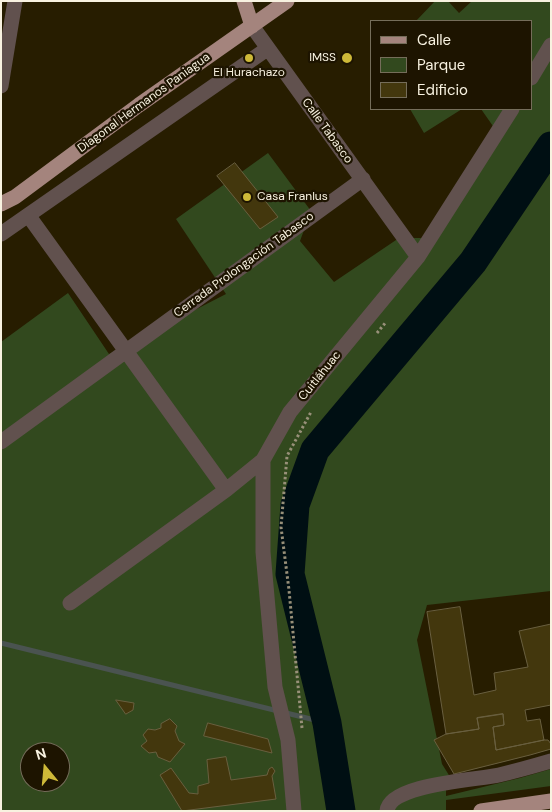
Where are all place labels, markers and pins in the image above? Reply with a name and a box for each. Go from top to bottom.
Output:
place label: IMSS [309,51,336,65]
marker: IMSS [340,51,354,65]
marker: El Hurachazo [243,52,255,64]
place label: El Hurachazo [213,66,285,80]
place label: Casa Franlus [257,190,328,204]
marker: Casa Franlus [241,191,253,203]

